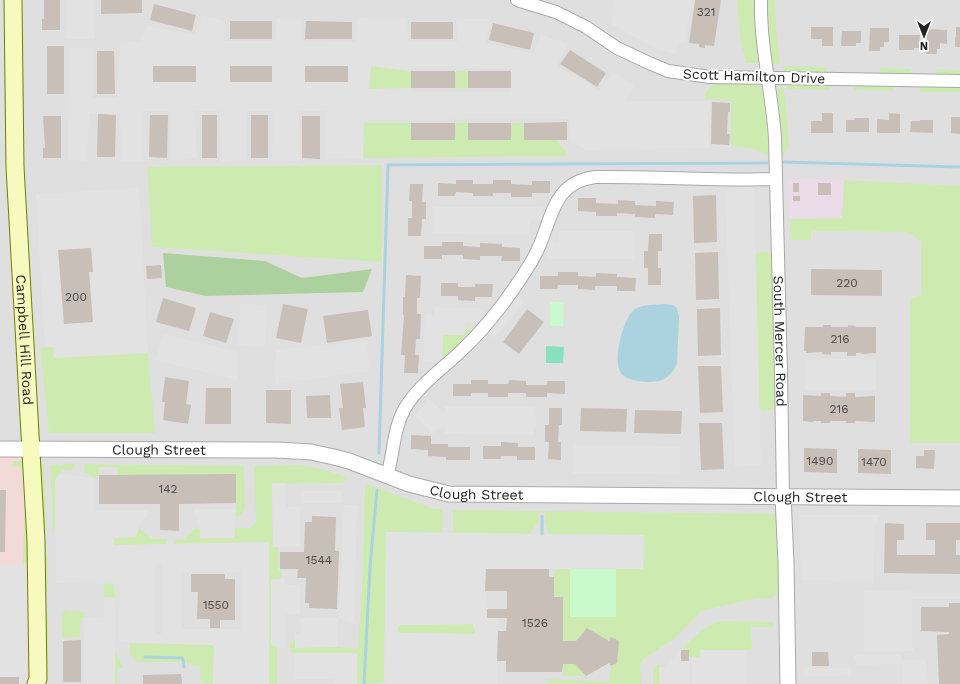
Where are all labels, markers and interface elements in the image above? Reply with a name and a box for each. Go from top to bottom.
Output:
house number: 321 [697,5,715,19]
north arrow [904,16,944,56]
text: N [920,39,928,52]
street label: Scott Hamilton Drive [683,66,825,86]
street label: Campbell Hill Road [13,274,36,405]
street label: South Mercer Road [771,275,790,407]
house number: 220 [836,276,858,290]
house number: 200 [65,290,87,304]
house number: 216 [831,332,849,346]
house number: 216 [830,402,848,416]
street label: Clough Street [112,441,206,458]
house number: 1490 [807,454,833,468]
house number: 1470 [861,455,887,469]
street label: Clough Street [428,481,524,503]
house number: 142 [158,482,178,496]
street label: Clough Street [753,488,848,505]
house number: 1544 [306,553,332,567]
house number: 1550 [203,598,229,612]
house number: 1526 [522,616,548,630]

